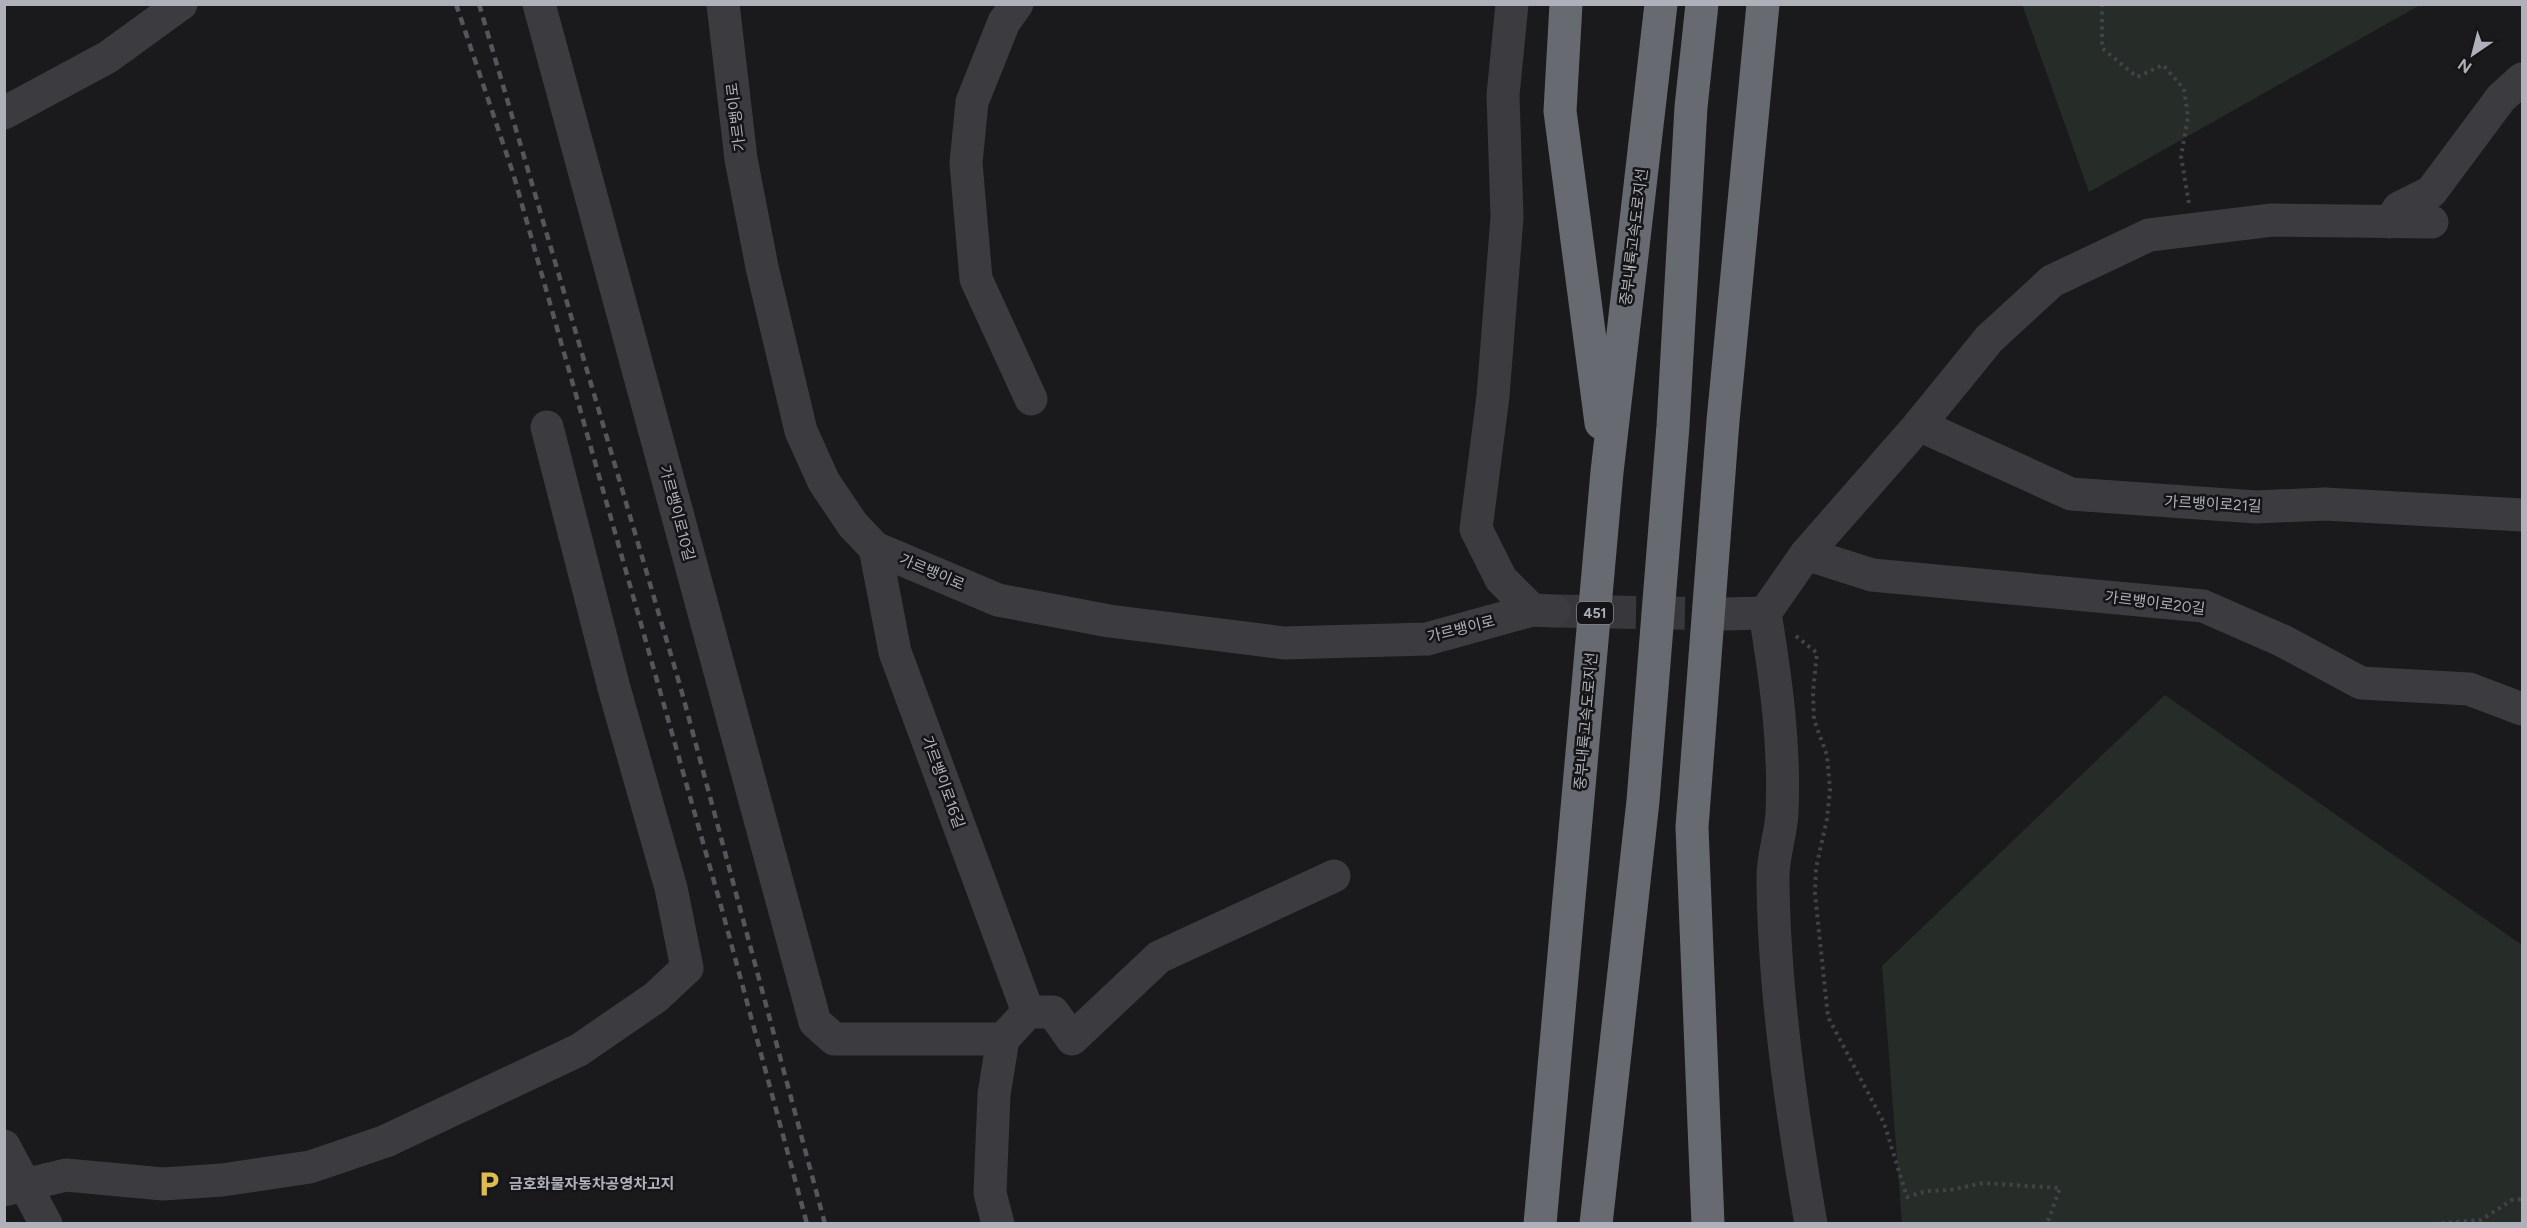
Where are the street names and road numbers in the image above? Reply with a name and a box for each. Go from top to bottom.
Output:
street label: 가르뱅이로 [723,82,749,152]
street label: 중부내륙고속도로지선 [1617,167,1651,307]
street label: 가르뱅이로10길 [656,463,698,563]
street label: 가르뱅이로21길 [2164,492,2262,516]
street label: 가르뱅이로 [897,550,967,594]
street label: 가르뱅이로20길 [2104,588,2206,618]
road number: 451 [1577,602,1613,624]
street label: 가르뱅이로 [1425,612,1497,646]
street label: 중부내륙고속도로지선 [1571,651,1601,791]
street label: 가르뱅이로16길 [918,733,968,831]

